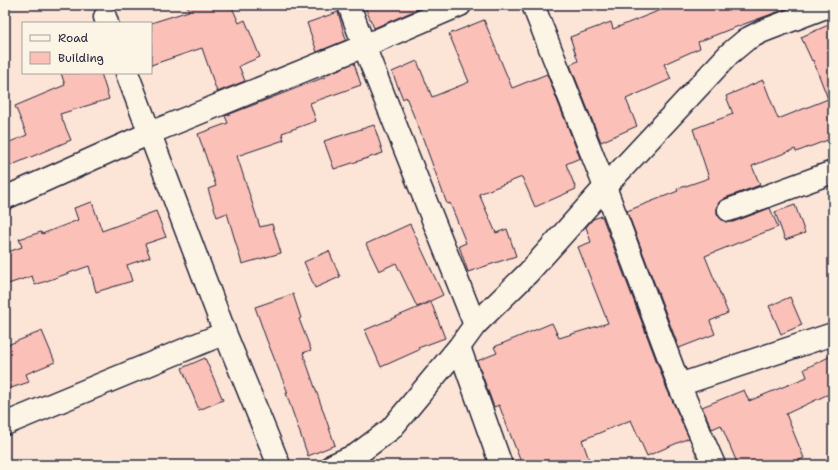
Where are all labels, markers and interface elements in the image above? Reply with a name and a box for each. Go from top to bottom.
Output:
legend [22,22,152,74]
text: Road [58,30,89,46]
text: Building [58,50,104,66]

